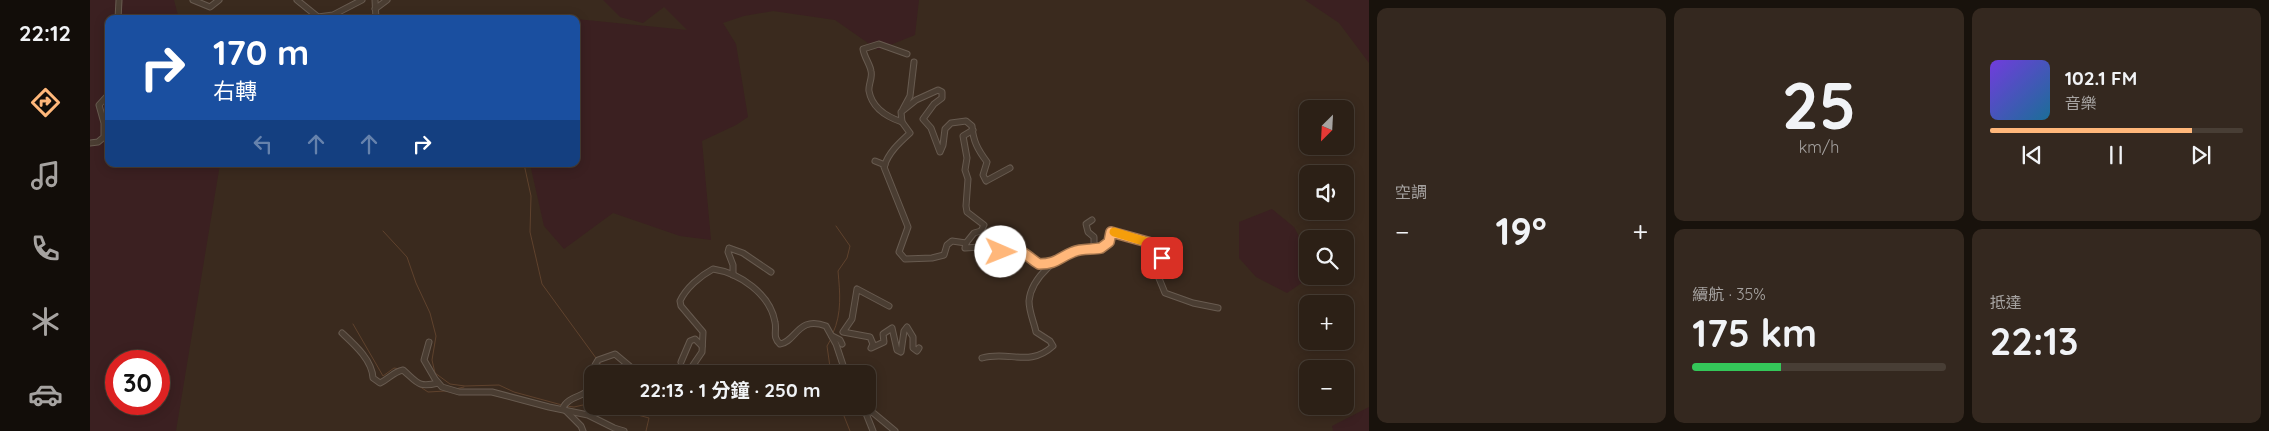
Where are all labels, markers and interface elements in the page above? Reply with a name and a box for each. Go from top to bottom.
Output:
text: 22:12 [19,19,71,47]
text: 170 m [213,30,309,74]
icon: right [130,35,195,100]
text: 25 [1782,64,1856,145]
text: 102.1 FM [2065,66,2137,90]
text: 右轉 [213,77,257,105]
icon: directions [28,85,63,120]
text: 音樂 [2065,93,2097,113]
north arrow [1299,100,1354,155]
map controls [1299,100,1354,415]
icon: left [249,130,277,158]
icon: ahead [302,130,330,158]
icon: ahead [355,130,383,158]
icon: right [408,130,436,158]
text: km/h [1799,137,1839,157]
icon: previous [2018,141,2046,169]
icon: pause [2102,141,2130,169]
icon: next [2187,141,2215,169]
icon: music [28,158,63,193]
button: sound [1299,165,1354,220]
text: 空調 [1395,182,1427,202]
text: 19° [1495,207,1547,255]
text: − [1395,214,1410,249]
text: + [1633,214,1648,249]
position arrow [974,225,1026,277]
button: search [1299,230,1354,285]
icon: phone [28,231,63,266]
pin [1141,237,1183,279]
icon: arrive [1148,244,1176,272]
text: 續航 · 35% [1692,284,1766,304]
text: 抵達 [1990,292,2022,312]
button: + [1299,295,1354,350]
icon: climate [28,304,63,339]
text: 175 km [1692,309,1817,357]
text: 22:13 [1990,317,2078,365]
speed limit sign: 30 [105,350,170,415]
button: − [1299,360,1354,415]
icon: car [28,377,63,412]
text: 22:13 · 1 分鐘 · 250 m [639,378,821,402]

